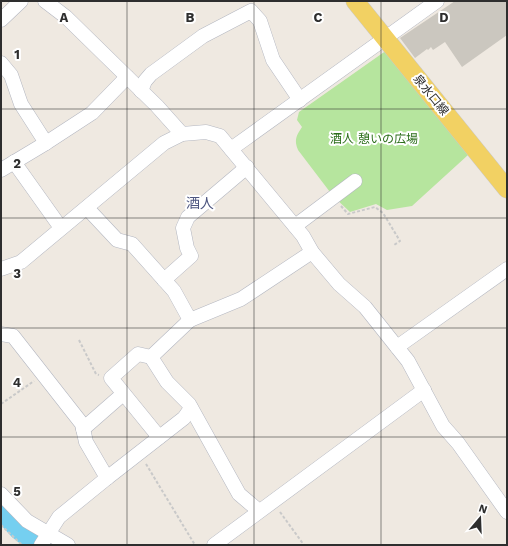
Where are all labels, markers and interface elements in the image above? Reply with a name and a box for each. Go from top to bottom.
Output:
text: A [60,10,69,25]
text: B [186,10,195,25]
text: C [314,10,323,25]
text: D [439,10,449,25]
text: 1 [14,47,20,62]
street label: 泉水口線 [410,72,452,118]
park label: 酒人 憩いの広場 [330,132,418,146]
text: 2 [13,156,21,171]
district label: 酒人 [186,195,214,211]
text: 3 [13,266,21,281]
text: 4 [13,375,22,390]
text: 5 [13,484,21,499]
north arrow [460,498,500,538]
text: N [477,502,489,516]

